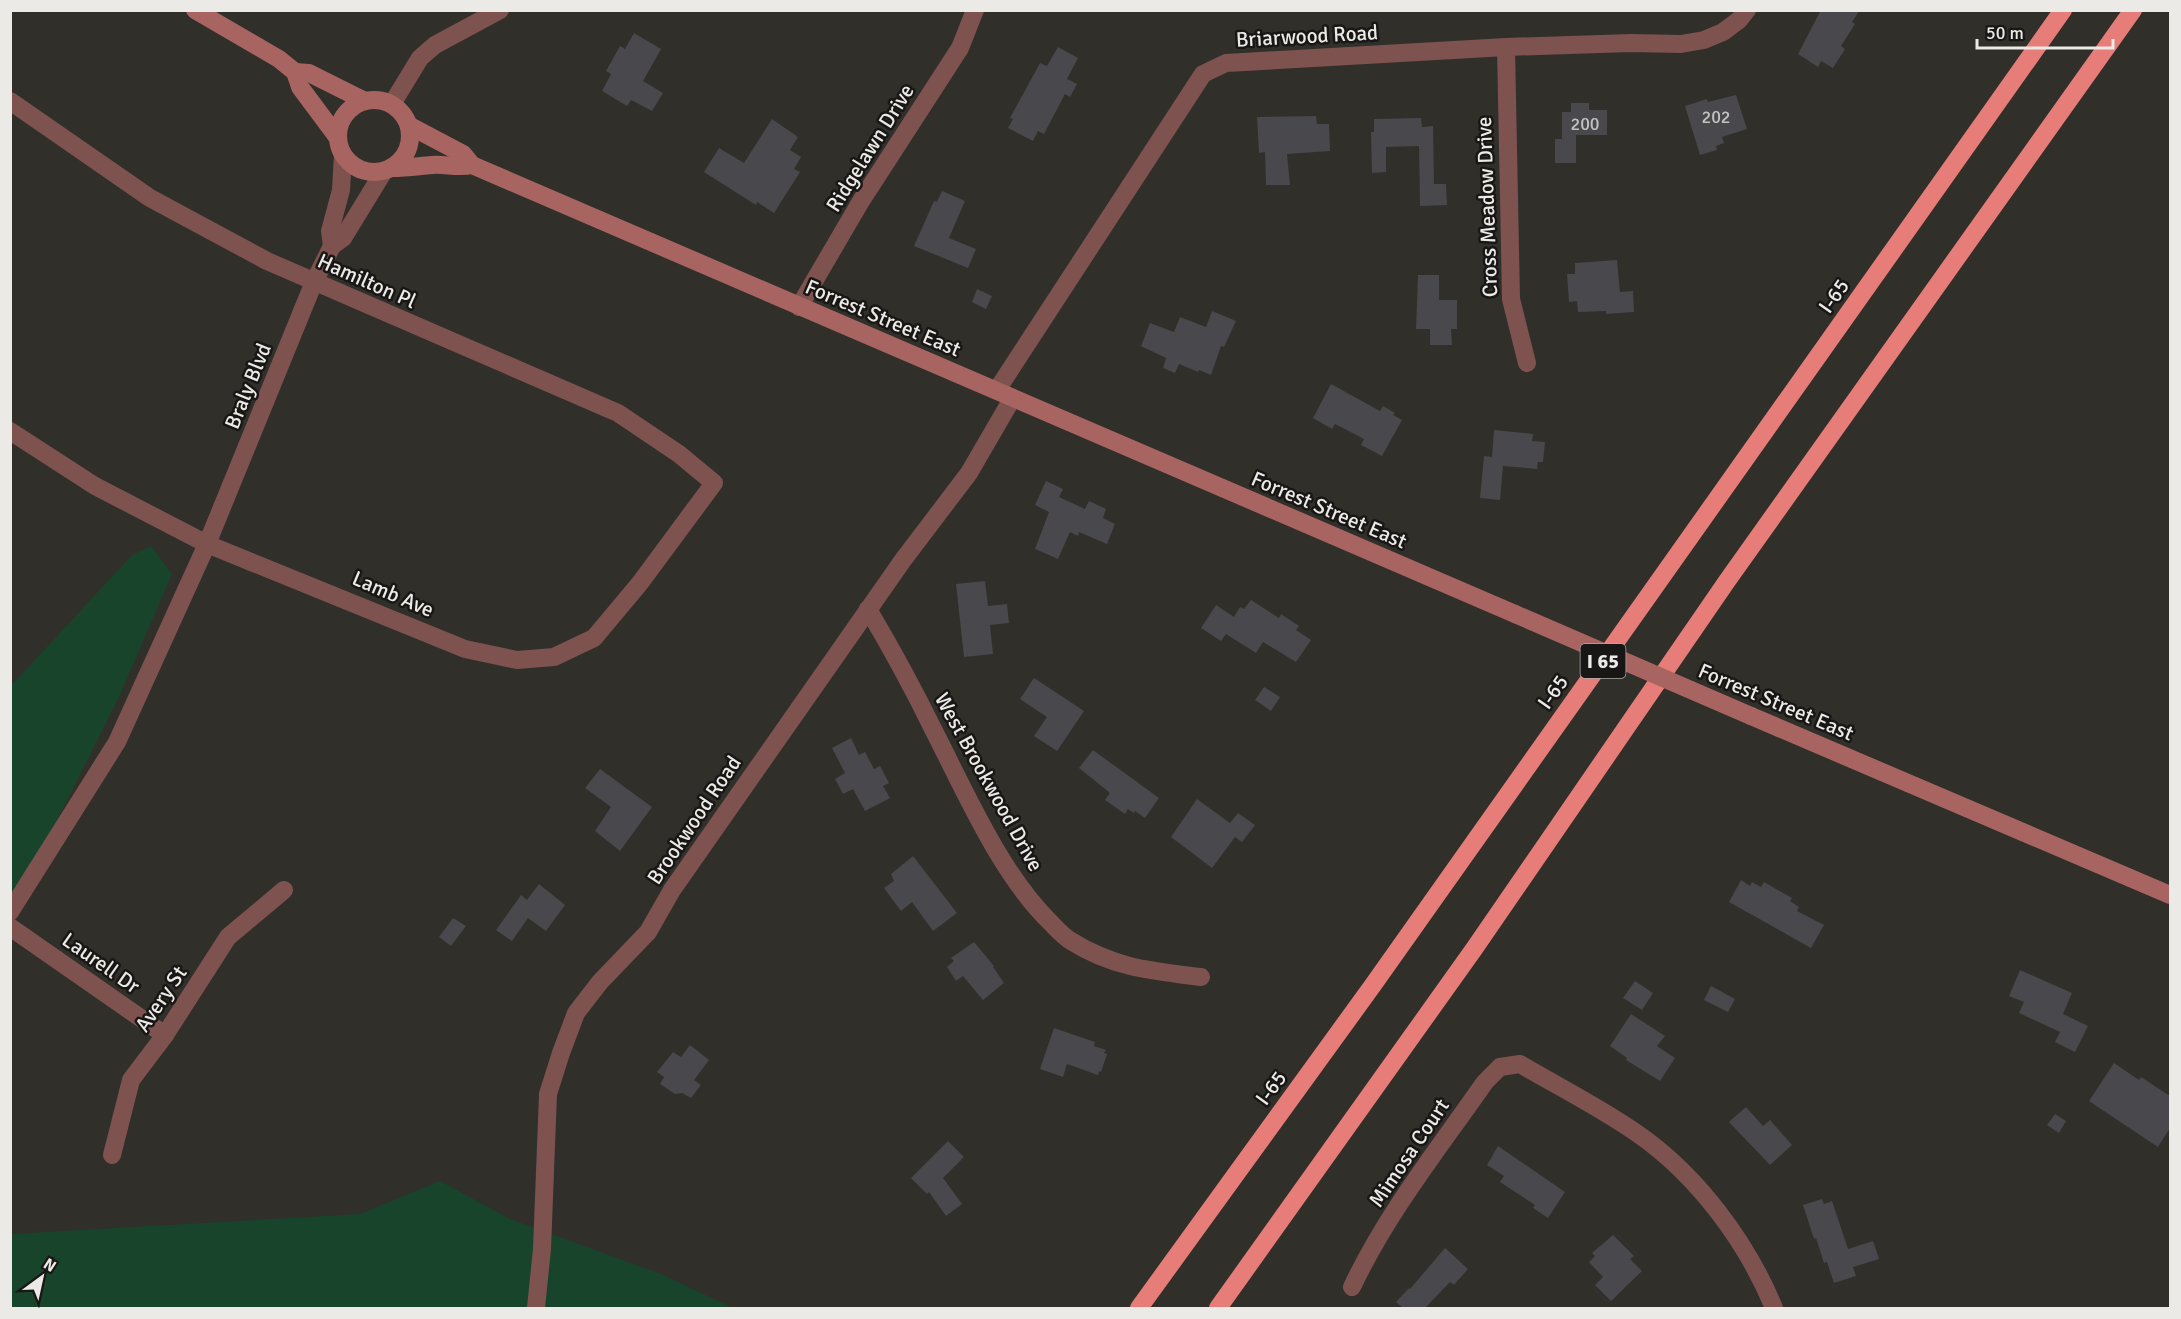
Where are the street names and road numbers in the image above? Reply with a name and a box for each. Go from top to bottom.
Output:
street label: Briarwood Road [1235,19,1379,53]
street label: Ridgelawn Drive [820,79,920,217]
street label: Cross Meadow Drive [1471,116,1503,298]
street label: Hamilton Pl [314,248,420,314]
street label: Forrest Street East [801,274,965,362]
street label: I-65 [1813,274,1855,318]
street label: Braly Blvd [219,339,277,433]
street label: Forrest Street East [1247,466,1411,554]
street label: Lamb Ave [348,565,438,623]
road number: I 65 [1580,644,1626,678]
street label: Forrest Street East [1694,658,1858,746]
street label: I-65 [1532,670,1574,714]
street label: West Brookwood Drive [929,688,1049,876]
street label: Brookwood Road [641,751,747,889]
street label: Laurell Dr [57,927,145,999]
street label: Avery St [130,961,192,1037]
street label: I-65 [1250,1066,1292,1110]
street label: Mimosa Court [1363,1094,1455,1212]

